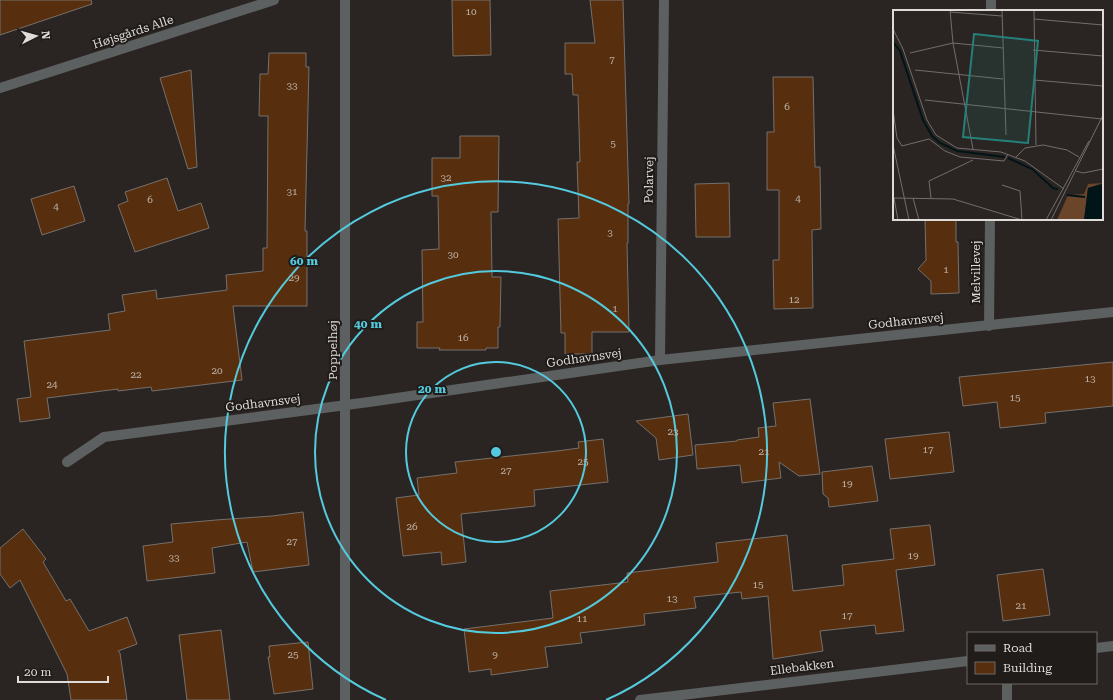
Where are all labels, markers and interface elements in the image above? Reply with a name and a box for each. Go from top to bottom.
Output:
house number: 10 [465,6,477,17]
inset map [893,10,1103,220]
street label: Højsgårds Alle [91,12,175,52]
north arrow [16,16,56,56]
text: N [39,30,52,40]
house number: 7 [609,54,615,65]
house number: 33 [286,80,298,91]
house number: 6 [784,101,790,112]
house number: 5 [610,138,616,149]
street label: Polarvej [642,156,656,204]
house number: 32 [440,172,452,183]
house number: 31 [286,186,298,197]
house number: 4 [795,193,801,204]
house number: 6 [147,194,153,205]
house number: 4 [53,201,59,212]
house number: 3 [607,227,613,238]
street label: Melvillevej [969,240,983,304]
house number: 30 [447,249,459,260]
text: 60 m [290,254,318,268]
house number: 1 [943,264,949,275]
house number: 29 [288,272,300,283]
house number: 12 [788,294,800,305]
house number: 1 [612,303,618,314]
street label: Godhavnsvej [868,310,944,332]
text: 40 m [354,317,382,331]
street label: Poppelhøj [326,320,340,380]
house number: 16 [457,332,469,343]
street label: Godhavnsvej [546,346,622,370]
house number: 20 [211,365,223,376]
house number: 22 [130,369,142,380]
house number: 13 [1084,373,1096,384]
house number: 24 [46,379,58,390]
text: 20 m [418,382,446,396]
street label: Godhavnsvej [225,391,301,415]
house number: 15 [1009,392,1021,403]
house number: 23 [667,426,679,437]
house number: 17 [922,444,934,455]
centre of rings [489,445,503,459]
house number: 21 [758,446,770,457]
house number: 25 [577,456,589,467]
house number: 27 [500,465,512,476]
house number: 19 [841,478,853,489]
house number: 26 [406,521,418,532]
house number: 27 [286,536,298,547]
house number: 19 [907,550,919,561]
house number: 33 [168,552,180,563]
house number: 15 [752,579,764,590]
house number: 13 [666,593,678,604]
house number: 21 [1015,600,1027,611]
house number: 17 [841,610,853,621]
house number: 11 [576,613,588,624]
legend [967,632,1097,684]
text: Road [1003,641,1033,655]
house number: 25 [287,649,299,660]
house number: 9 [492,649,498,660]
street label: Ellebakken [769,656,835,678]
scale bar [18,658,108,684]
text: Building [1003,661,1052,675]
text: 20 m [24,665,51,679]

